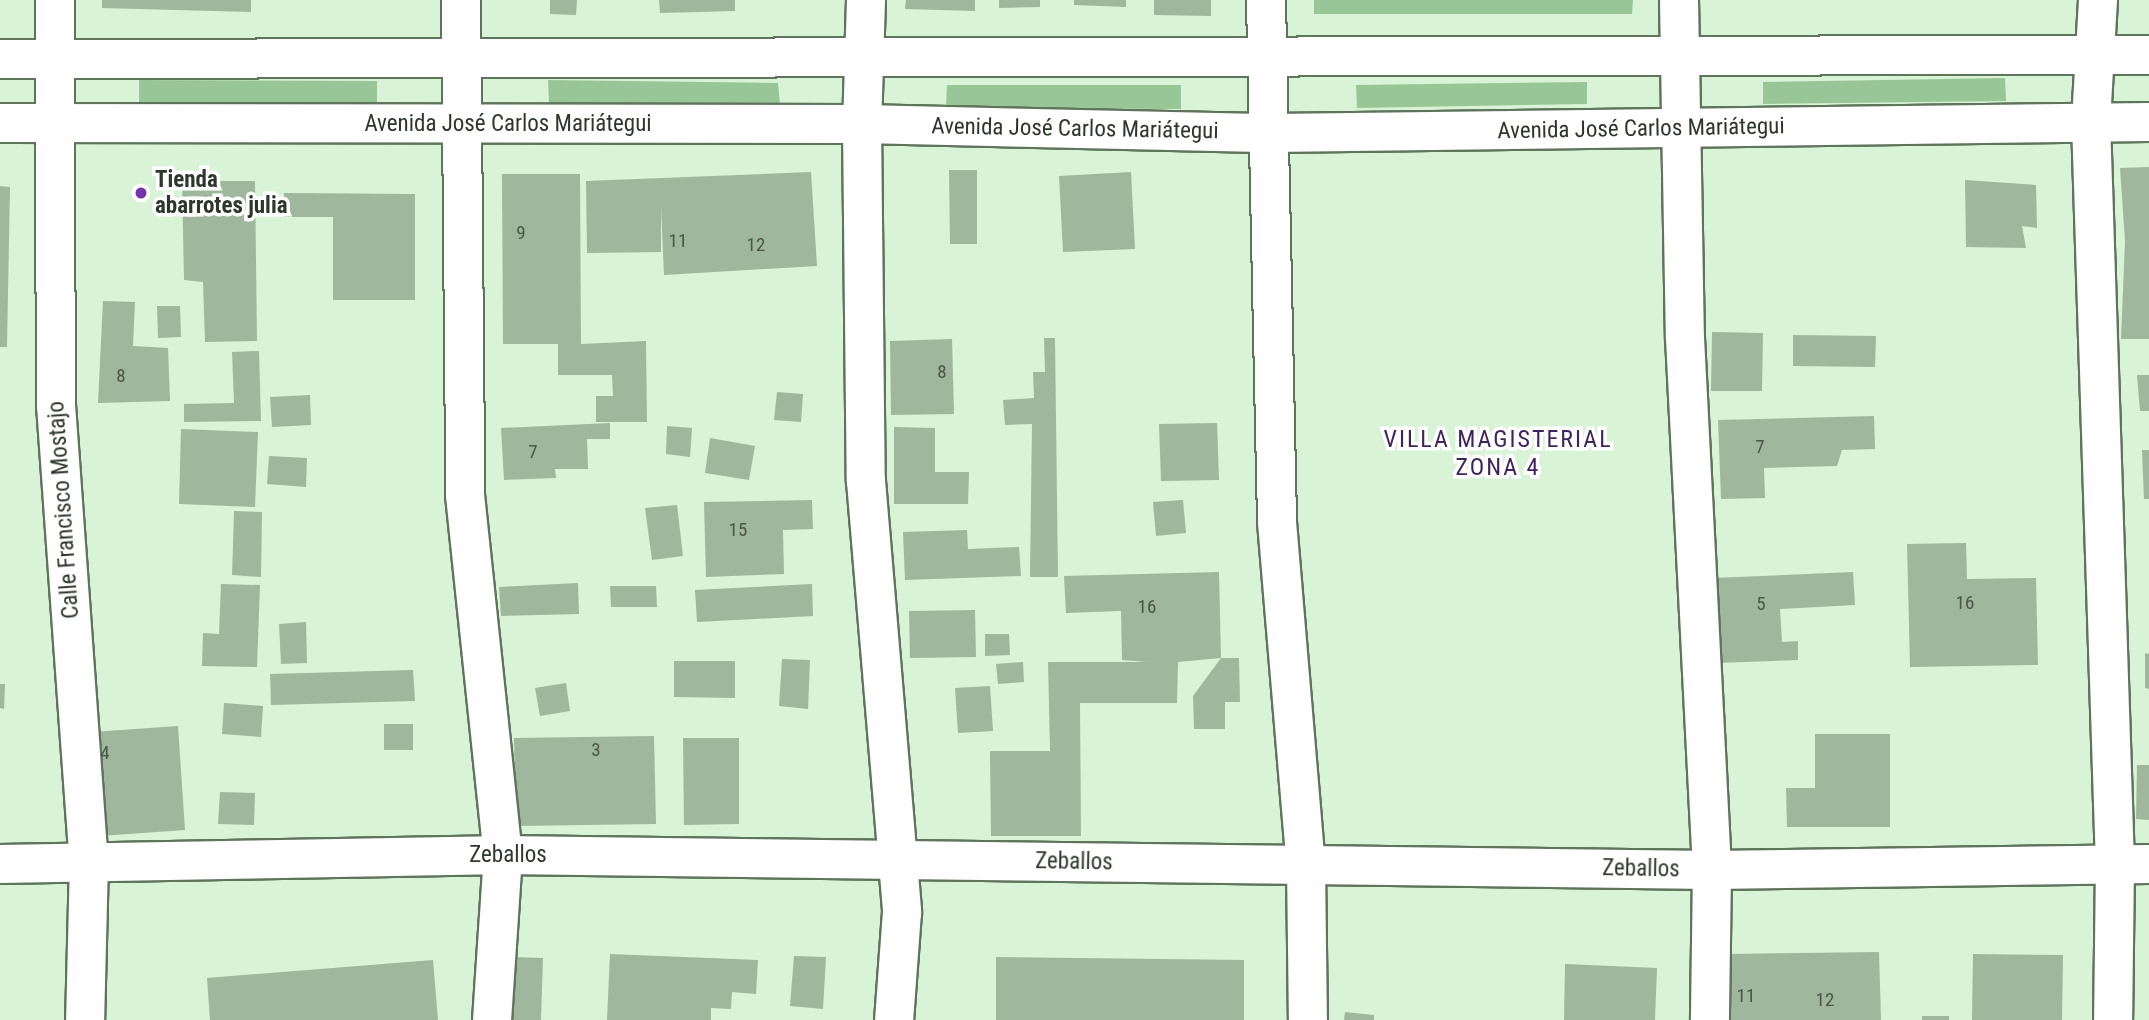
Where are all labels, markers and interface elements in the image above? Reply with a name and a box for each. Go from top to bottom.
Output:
street label: Avenida José Carlos Mariátegui [364,110,652,138]
street label: Avenida José Carlos Mariátegui [931,113,1219,145]
street label: Avenida José Carlos Mariátegui [1497,113,1785,145]
place label: Tienda abarrotes julia [155,166,288,220]
marker: Tienda abarrotes julia [133,185,149,201]
house number: 9 [516,222,526,244]
house number: 11 [669,230,687,252]
house number: 12 [747,234,765,256]
house number: 8 [937,361,947,383]
house number: 8 [116,365,126,387]
street label: Calle Francisco Mostajo [43,400,85,620]
district label: VILLA MAGISTERIAL ZONA 4 [1386,426,1610,482]
house number: 7 [1755,436,1765,458]
house number: 7 [528,441,538,463]
house number: 15 [729,519,747,541]
house number: 16 [1956,592,1974,614]
house number: 5 [1756,593,1766,615]
house number: 16 [1138,596,1156,618]
house number: 3 [591,739,601,761]
house number: 4 [100,742,110,764]
street label: Zeballos [469,841,547,869]
street label: Zeballos [1035,848,1113,876]
street label: Zeballos [1602,855,1680,883]
house number: 11 [1737,985,1755,1007]
house number: 12 [1816,989,1834,1011]

